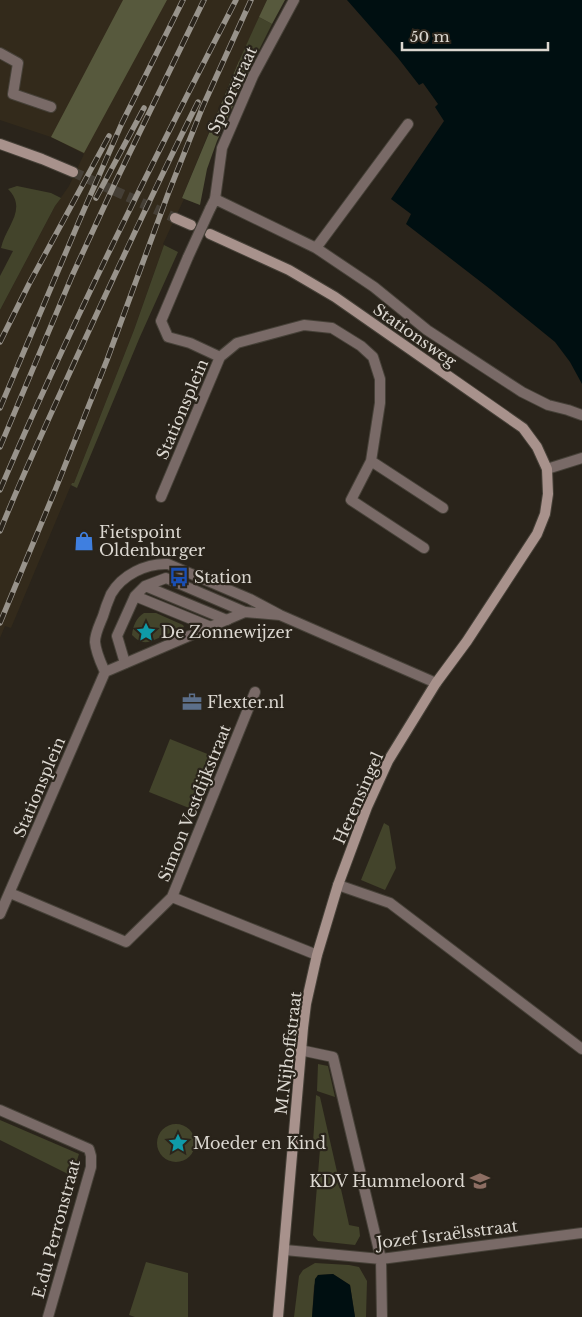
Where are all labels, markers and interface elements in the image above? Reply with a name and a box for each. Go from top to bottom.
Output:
scale bar [402,20,548,52]
text: 50 m [410,27,450,46]
street label: Spoorstraat [203,43,261,137]
street label: Stationsweg [369,299,461,371]
street label: Stationsplein [152,356,212,462]
place label: Fietspoint Oldenburger [99,522,206,560]
shop icon: Fietspoint Oldenburger [73,530,95,552]
bus stop icon: Station [168,566,190,588]
place label: Station [194,567,252,587]
place icon: De Zonnewijzer [135,621,157,643]
place label: De Zonnewijzer [161,622,293,642]
office icon: Flexter.nl [181,691,203,713]
place label: Flexter.nl [207,692,284,712]
street label: Simon Vestdijkstraat [153,721,235,885]
street label: Stationsplein [9,734,69,840]
street label: Herensingel [329,749,387,847]
street label: M.Nijhoffstraat [271,990,305,1116]
place icon: Moeder en Kind [167,1132,189,1154]
place label: Moeder en Kind [193,1133,326,1153]
street label: E.du Perronstraat [28,1157,84,1301]
school or university icon: KDV Hummeloord [469,1170,491,1192]
place label: KDV Hummeloord [309,1171,465,1191]
street label: Jozef Israëlsstraat [373,1215,519,1253]

